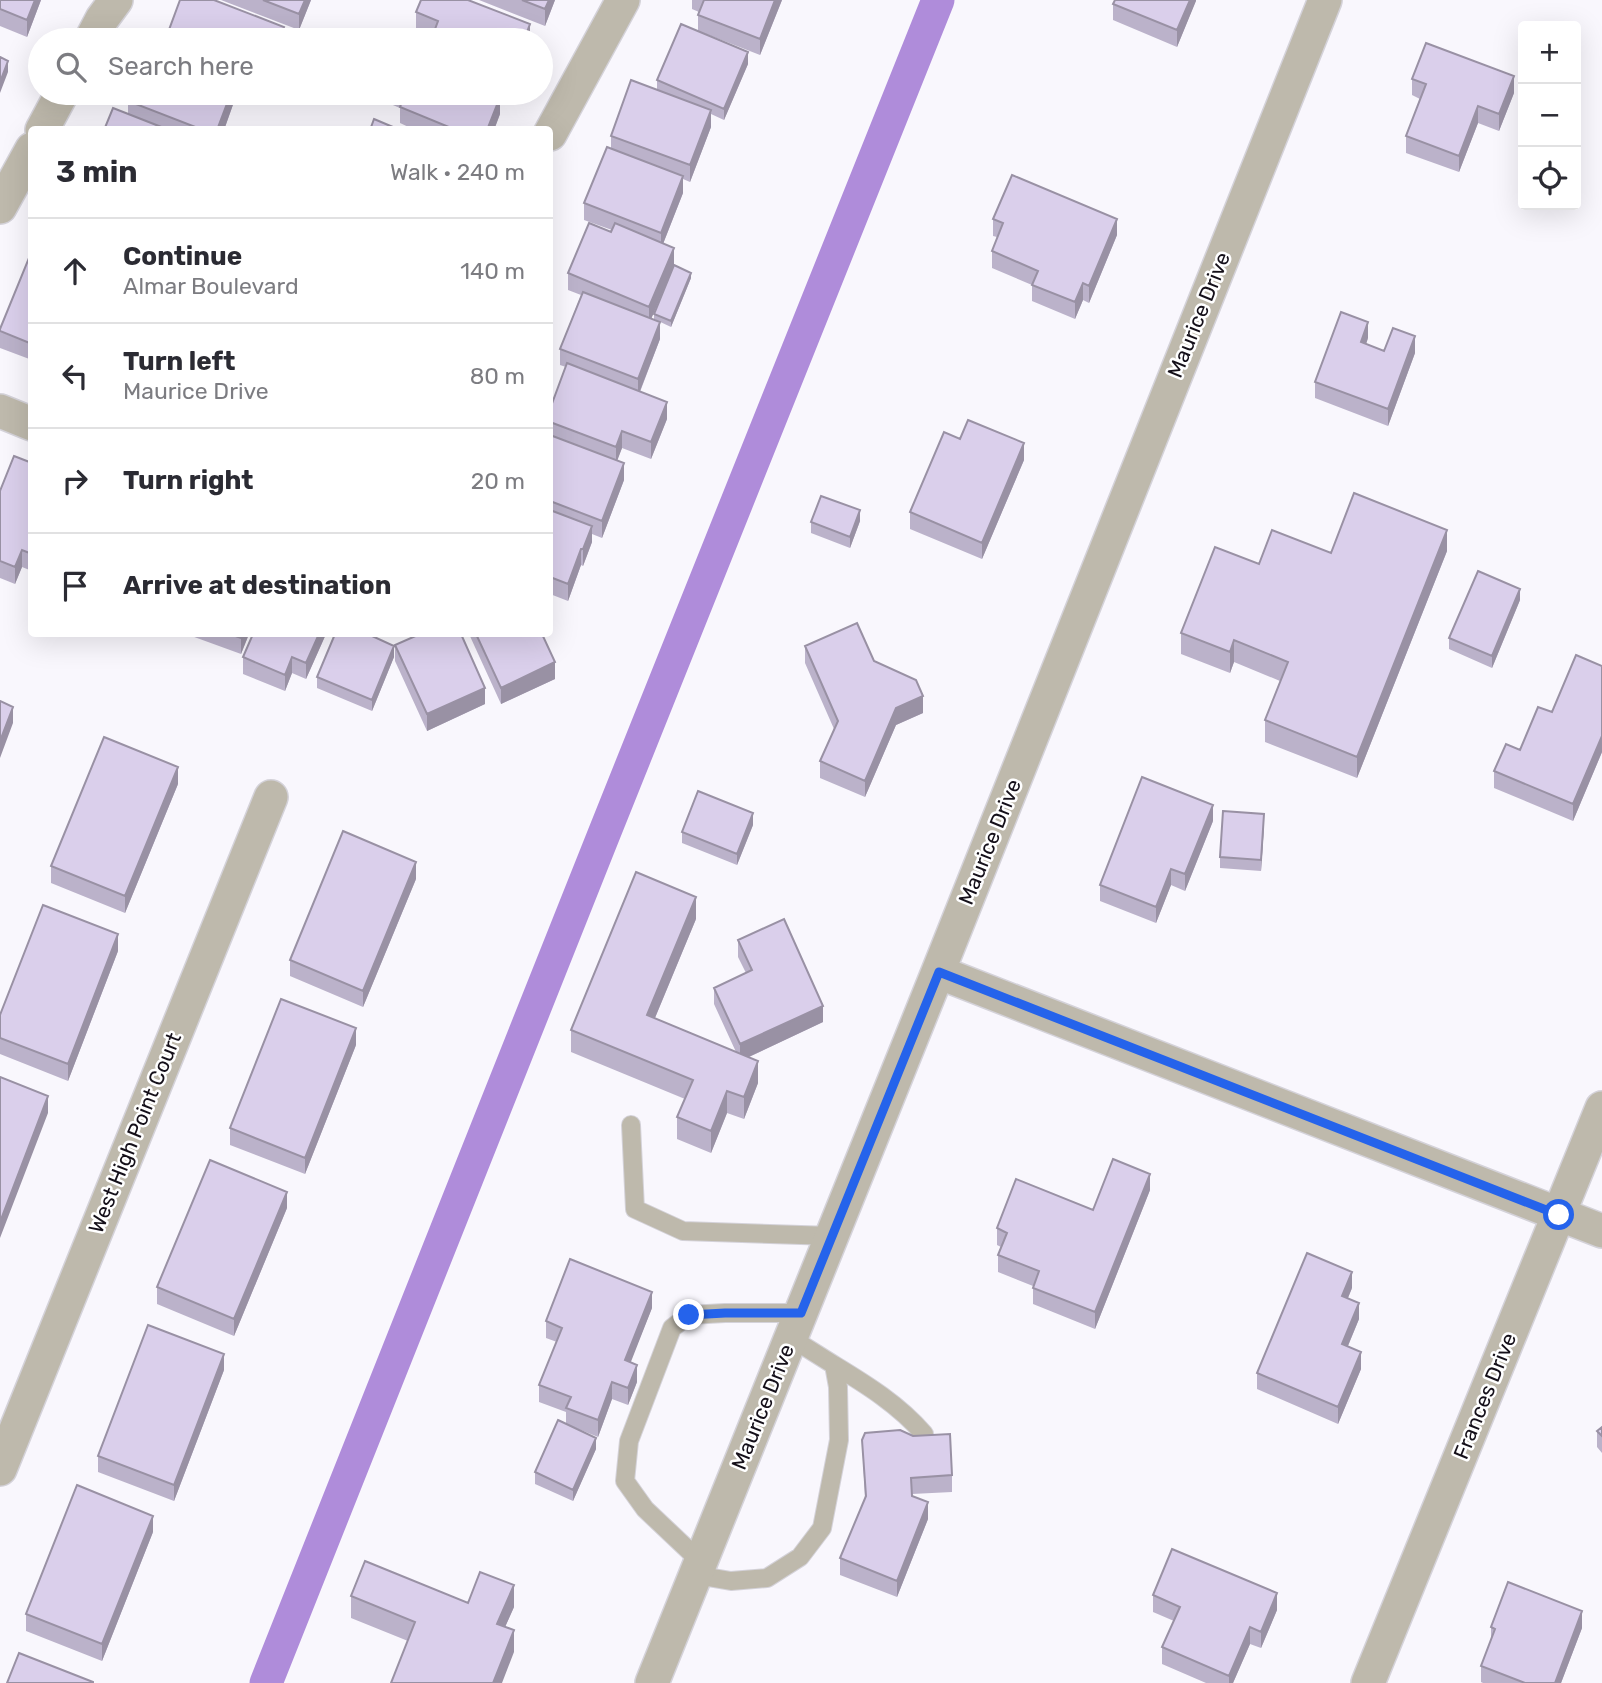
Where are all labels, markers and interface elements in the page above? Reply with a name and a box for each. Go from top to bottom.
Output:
map controls [1518,21,1581,210]
button: + [1518,21,1581,84]
search box [28,28,553,105]
icon: search [52,48,90,86]
text: Search here [108,51,254,82]
button: − [1518,84,1581,147]
button: locate [1518,147,1581,210]
text: 3 min [56,154,138,190]
text: Walk · 240 m [390,158,525,186]
text: Continue [123,241,242,272]
street label: Maurice Drive [1162,248,1235,381]
icon: ahead [56,252,94,290]
text: 140 m [460,257,525,285]
text: Almar Boulevard [123,272,299,300]
text: Turn left [123,346,235,377]
icon: left [56,357,94,395]
text: 80 m [470,362,525,390]
text: Maurice Drive [123,377,269,405]
icon: right [56,462,94,500]
text: Turn right [123,465,253,496]
text: 20 m [471,467,525,495]
icon: arrive [56,567,94,605]
text: Arrive at destination [123,570,391,601]
street label: Maurice Drive [953,775,1026,908]
street label: West High Point Court [83,1029,186,1237]
route start [1543,1199,1574,1230]
route end [673,1299,704,1330]
street label: Frances Drive [1448,1329,1521,1463]
street label: Maurice Drive [726,1340,799,1473]

